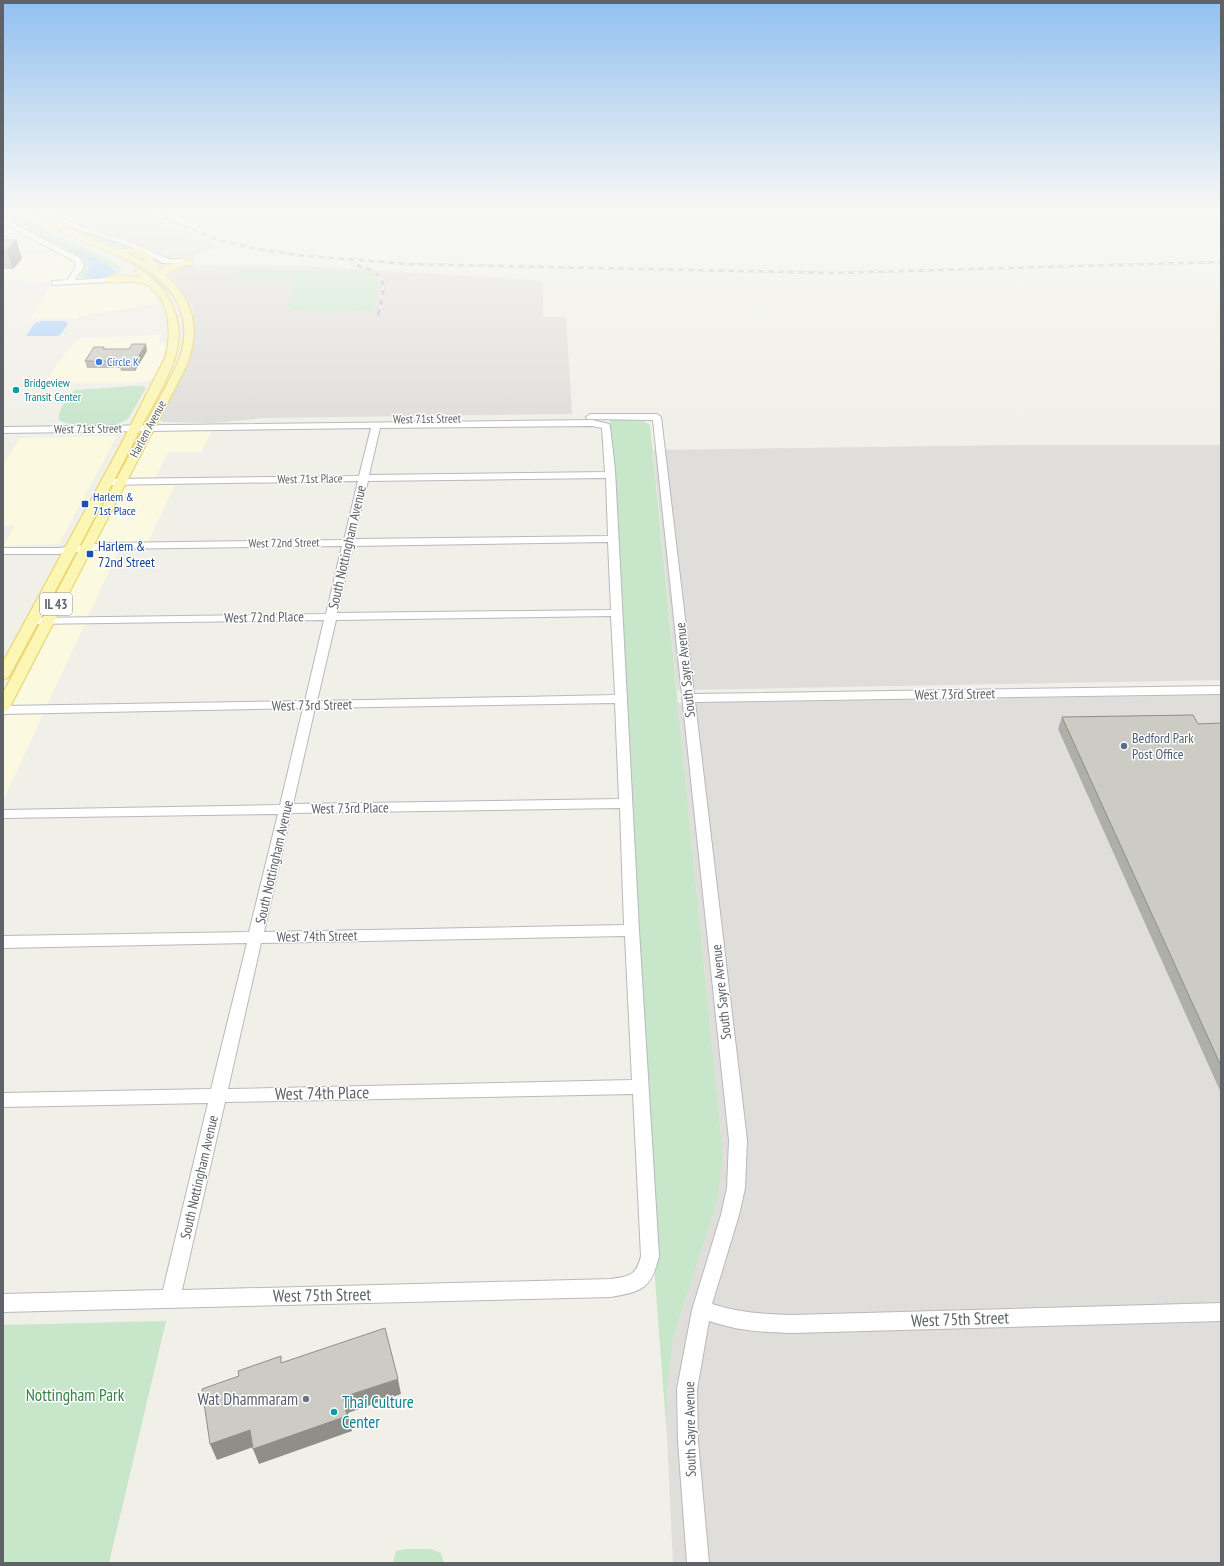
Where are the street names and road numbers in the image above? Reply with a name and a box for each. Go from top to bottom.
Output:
street label: Harlem Avenue [126,398,169,460]
street label: West 71st Street [393,410,462,427]
street label: West 71st Street [54,420,123,437]
street label: West 71st Place [277,470,343,487]
street label: South Nottingham Avenue [324,483,370,611]
street label: West 72nd Street [248,534,320,551]
road number: IL 43 [40,593,72,615]
street label: West 72nd Place [224,607,304,627]
street label: South Sayre Avenue [671,621,699,718]
street label: West 73rd Street [915,684,996,704]
street label: West 73rd Street [272,695,353,715]
street label: South Nottingham Avenue [251,798,297,926]
street label: West 73rd Place [311,798,389,818]
street label: West 74th Street [276,926,358,946]
street label: South Sayre Avenue [707,943,735,1040]
street label: West 74th Place [275,1081,369,1105]
street label: South Nottingham Avenue [176,1113,222,1241]
street label: West 75th Street [273,1283,372,1307]
street label: West 75th Street [911,1306,1010,1332]
street label: South Sayre Avenue [680,1381,700,1477]

